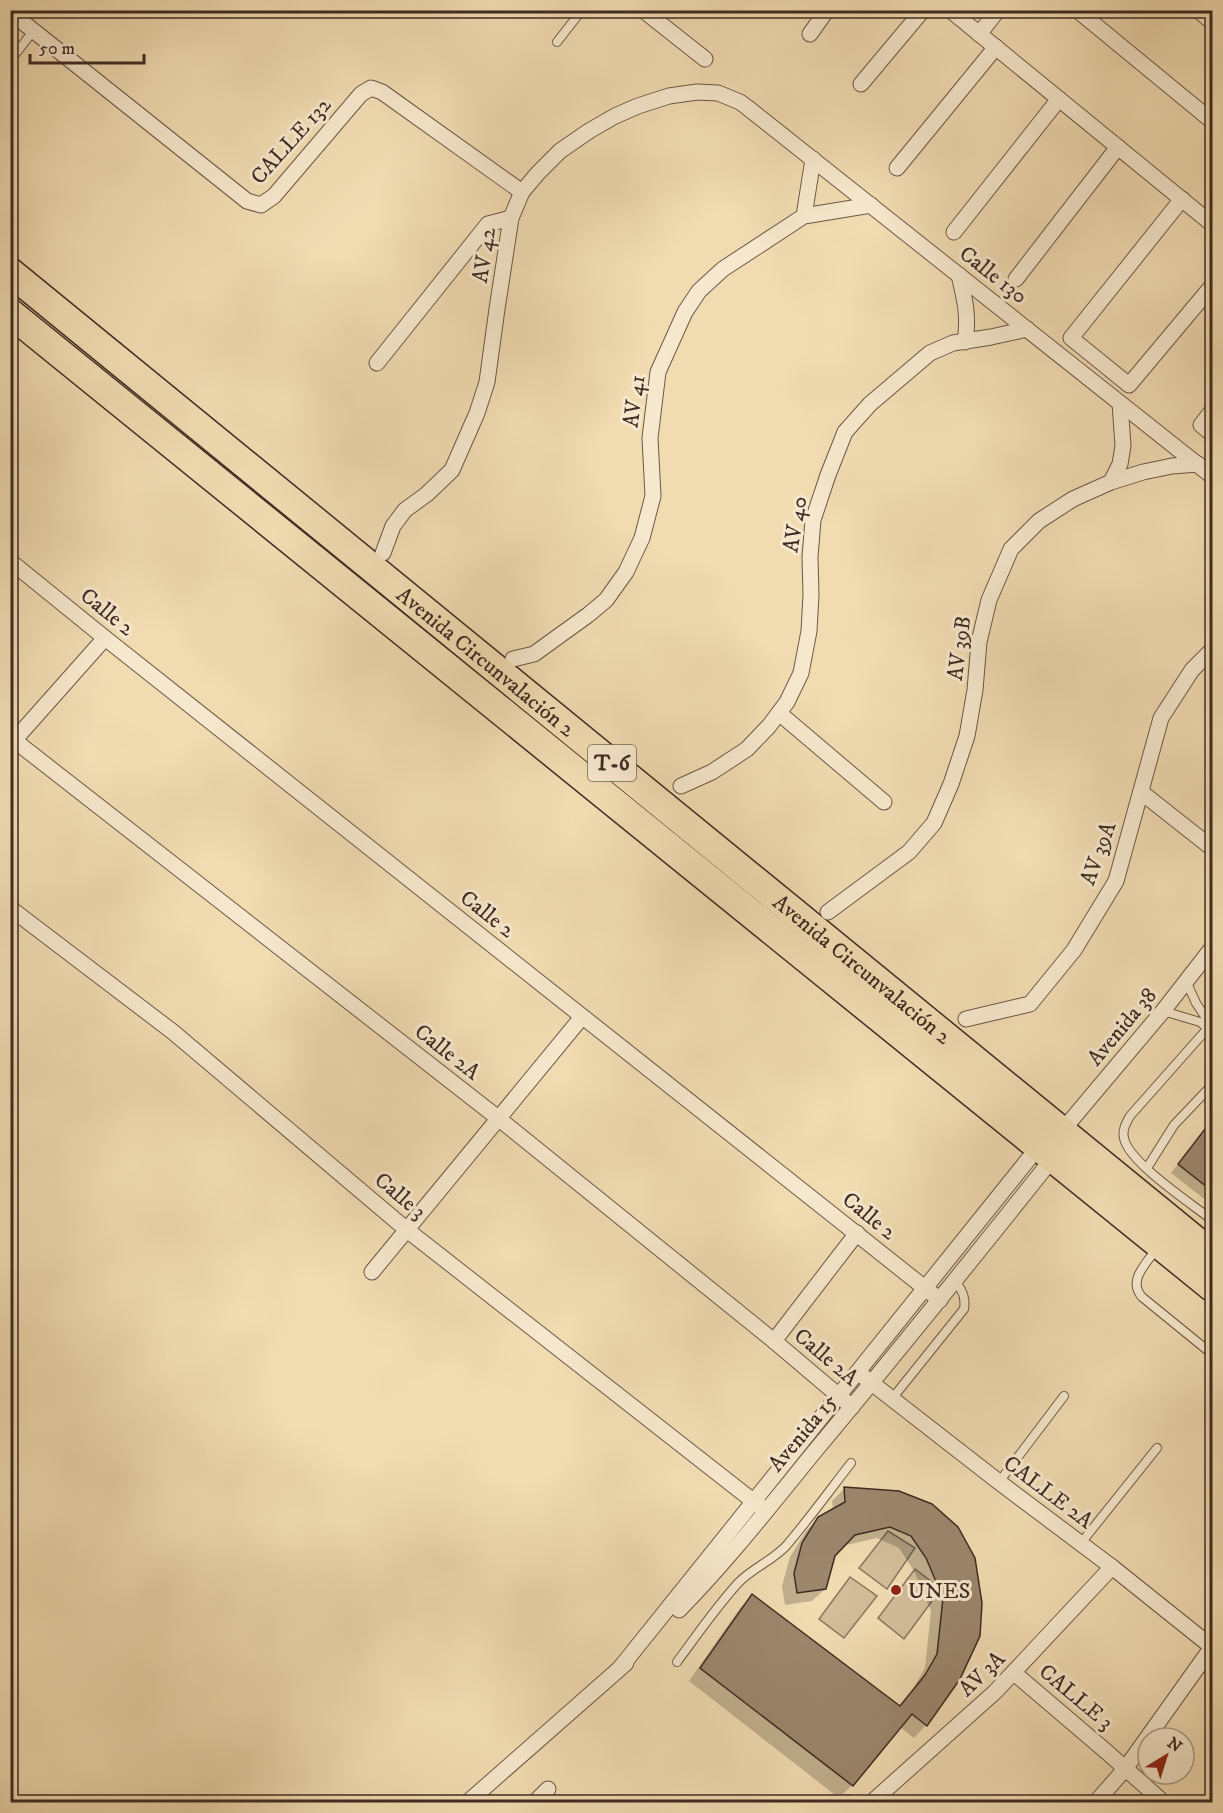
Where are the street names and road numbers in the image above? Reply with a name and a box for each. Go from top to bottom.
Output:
street label: CALLE 132 [245,92,337,190]
street label: AV 42 [467,226,502,285]
street label: Calle 130 [954,240,1033,310]
street label: AV 41 [617,373,652,429]
street label: AV 40 [777,494,814,554]
street label: Avenida Circunvalación 2 [391,581,580,743]
street label: Calle 2 [75,582,140,642]
street label: AV 39B [942,614,977,682]
road number: T-6 [588,745,636,781]
street label: AV 39A [1075,817,1123,889]
street label: Calle 2 [454,885,520,944]
street label: Avenida Circunvalación 2 [767,889,956,1051]
street label: Avenida 38 [1082,982,1163,1072]
street label: Calle 2A [409,1018,486,1087]
street label: Calle 3 [369,1167,431,1226]
street label: Calle 2 [837,1186,902,1246]
street label: Calle 2A [788,1322,864,1392]
street label: Avenida 15 [763,1388,844,1477]
street label: CALLE 2A [998,1450,1099,1535]
street label: AV 3A [953,1645,1012,1703]
street label: CALLE 3 [1033,1658,1119,1736]

